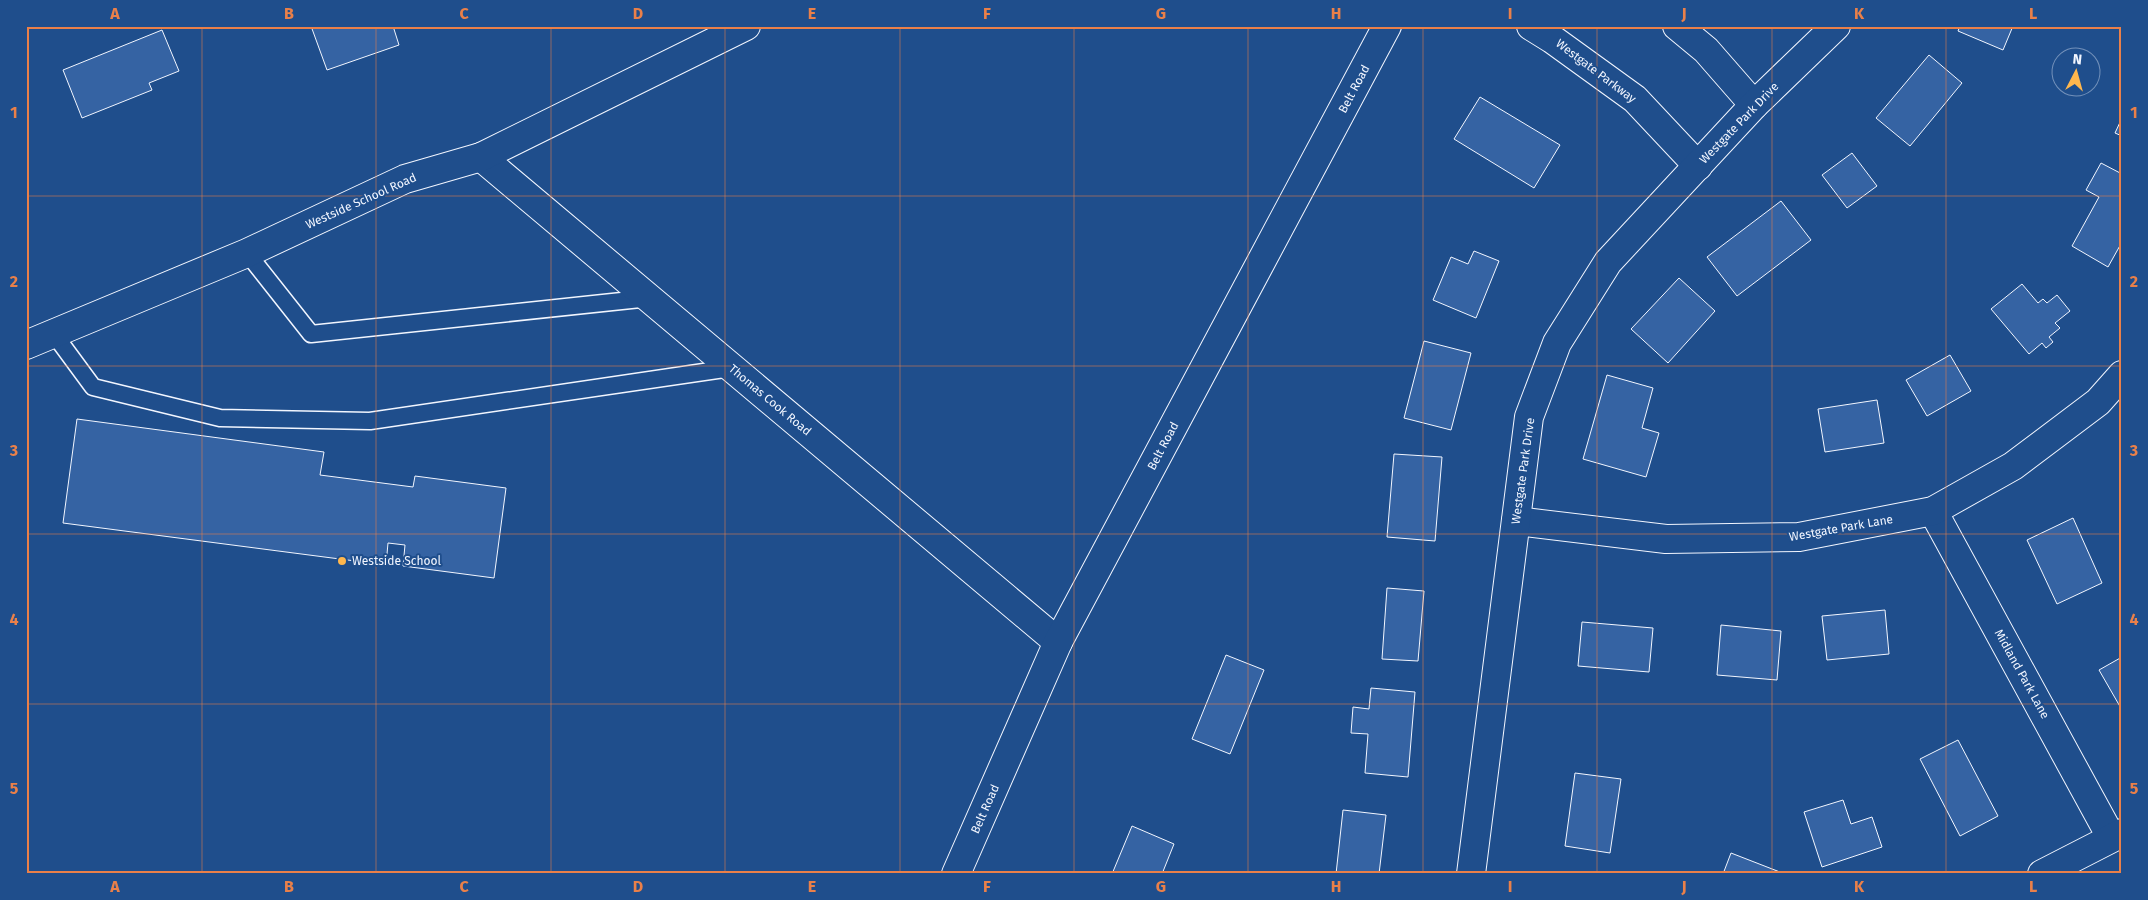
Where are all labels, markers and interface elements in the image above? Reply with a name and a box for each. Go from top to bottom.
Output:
text: A [109,4,120,23]
text: B [284,4,294,23]
text: C [459,4,469,23]
text: D [633,4,643,23]
text: E [808,4,816,23]
text: F [983,4,991,23]
text: G [1156,4,1166,23]
text: H [1331,4,1341,23]
text: I [1508,4,1512,23]
text: J [1680,4,1687,23]
text: K [1854,4,1865,23]
text: L [2029,4,2037,23]
street label: Westgate Parkway [1553,36,1639,106]
north arrow [2050,48,2100,98]
text: N [2072,51,2083,69]
street label: Belt Road [1335,63,1373,115]
street label: Westgate Park Drive [1697,79,1781,167]
text: 1 [10,103,18,122]
text: 1 [2130,103,2138,122]
street label: Westside School Road [303,170,419,232]
text: 2 [10,272,18,291]
text: 2 [2130,272,2138,291]
street label: Thomas Cook Road [726,361,814,439]
street label: Westgate Park Drive [1509,417,1537,525]
street label: Belt Road [1144,420,1182,472]
text: 3 [9,441,18,460]
text: 3 [2129,441,2138,460]
street label: Westgate Park Lane [1788,512,1894,544]
place label: Westside School [352,554,441,568]
marker: Westside School [336,555,348,567]
text: 4 [9,610,19,629]
text: 4 [2129,610,2139,629]
street label: Midland Park Lane [1992,627,2052,721]
text: 5 [10,779,19,798]
text: 5 [2130,779,2139,798]
street label: Belt Road [968,782,1002,836]
text: A [109,877,120,896]
text: B [284,877,294,896]
text: C [459,877,469,896]
text: D [633,877,643,896]
text: E [808,877,816,896]
text: F [983,877,991,896]
text: G [1156,877,1166,896]
text: H [1331,877,1341,896]
text: I [1508,877,1512,896]
text: J [1680,877,1687,896]
text: K [1854,877,1865,896]
text: L [2029,877,2037,896]

